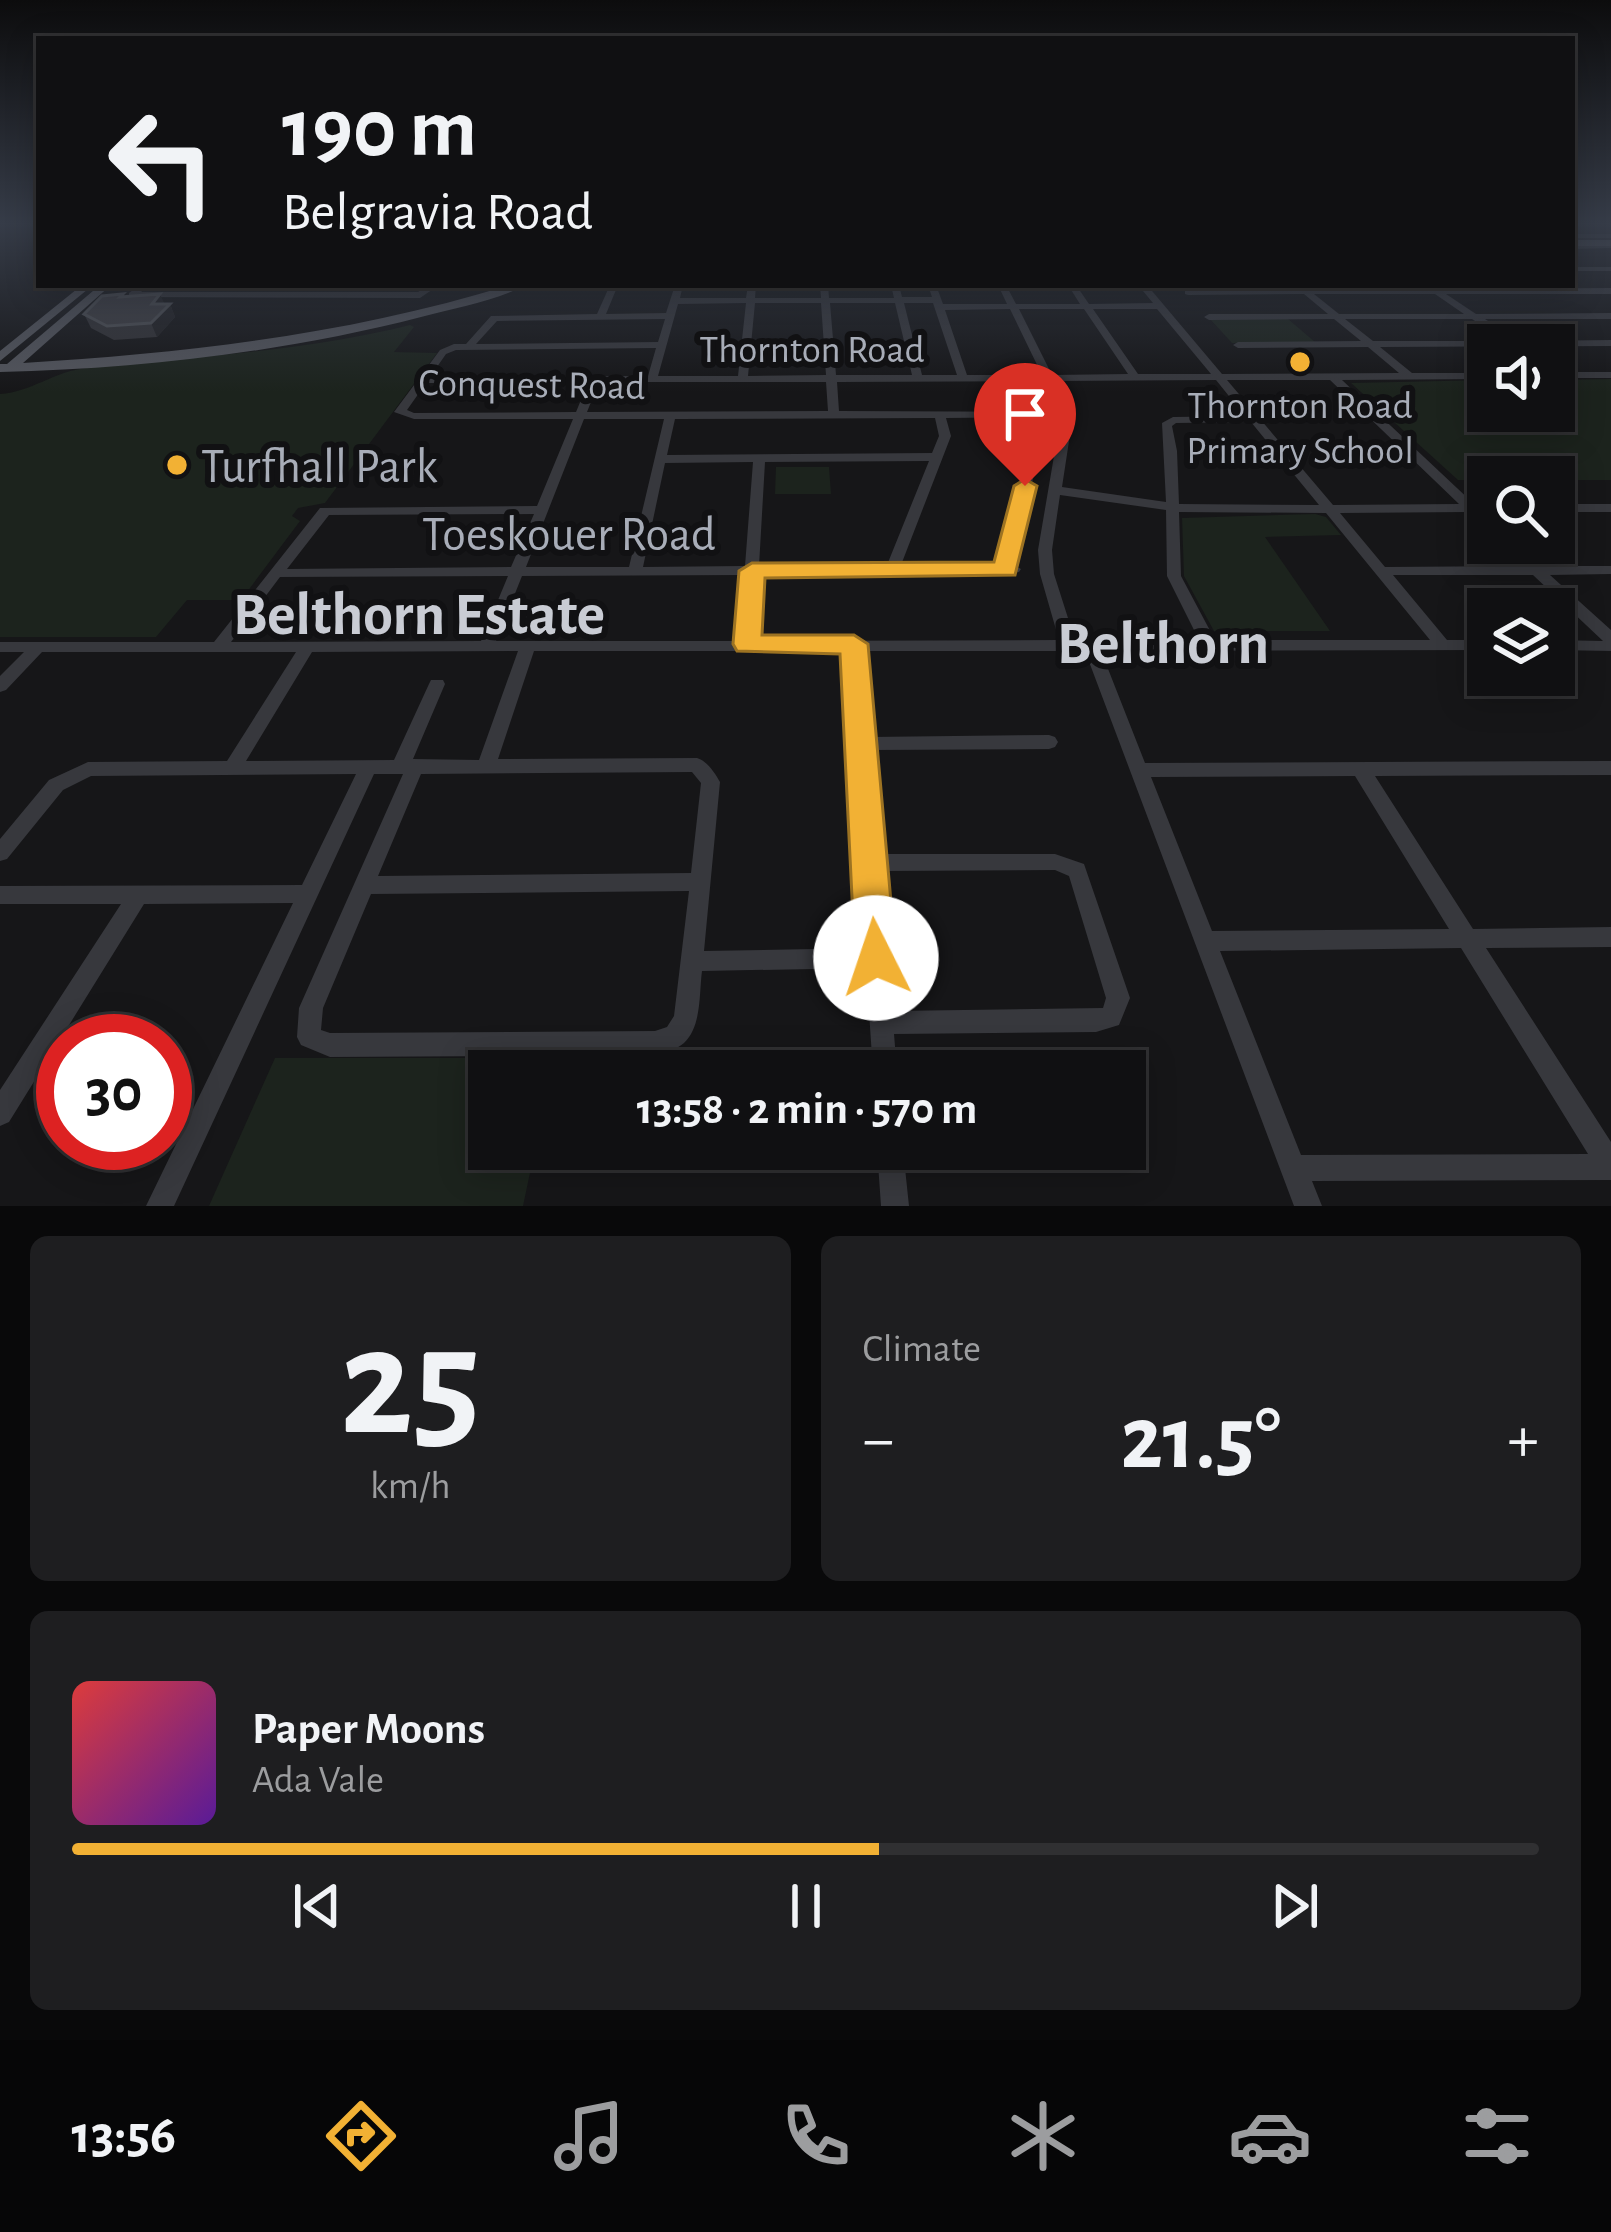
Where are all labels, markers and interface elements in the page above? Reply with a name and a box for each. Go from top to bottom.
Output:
icon: left [84,84,240,240]
text: 190 m [282,88,477,172]
text: Belgravia Road [282,186,593,240]
map controls [1467,324,1575,696]
button: sound [1467,324,1575,432]
street label: Thornton Road [699,331,925,370]
marker: Thornton Road Primary School [1287,349,1313,375]
pin [974,363,1076,486]
street label: Conquest Road [418,364,646,407]
icon: arrive [992,381,1058,447]
place label: Thornton Road Primary School [1186,387,1414,471]
place label: Turfhall Park [201,444,438,492]
marker: Turfhall Park [164,452,190,478]
button: search [1467,456,1575,564]
street label: Toeskouer Road [422,512,716,560]
district label: Belthorn Estate [233,586,605,646]
button: layers [1467,588,1575,696]
district label: Belthorn [1057,615,1269,675]
position arrow [813,895,939,1021]
speed limit sign: 30 [36,1014,192,1170]
text: 13:58 · 2 min · 570 m [637,1087,977,1132]
text: 25 [340,1307,481,1463]
text: Climate [863,1330,981,1369]
text: 21.5° [1120,1395,1281,1485]
text: − [863,1407,894,1473]
text: + [1507,1407,1539,1473]
text: km/h [370,1467,450,1506]
text: Paper Moons [252,1707,485,1752]
text: Ada Vale [252,1761,384,1800]
icon: previous [284,1873,350,1939]
icon: pause [773,1873,839,1939]
icon: next [1262,1873,1328,1939]
icon: directions [319,2094,403,2178]
icon: music [547,2094,631,2178]
icon: phone [774,2094,858,2178]
icon: climate [1001,2094,1085,2178]
icon: car [1228,2094,1312,2178]
icon: filters [1455,2094,1539,2178]
text: 13:56 [72,2109,176,2163]

